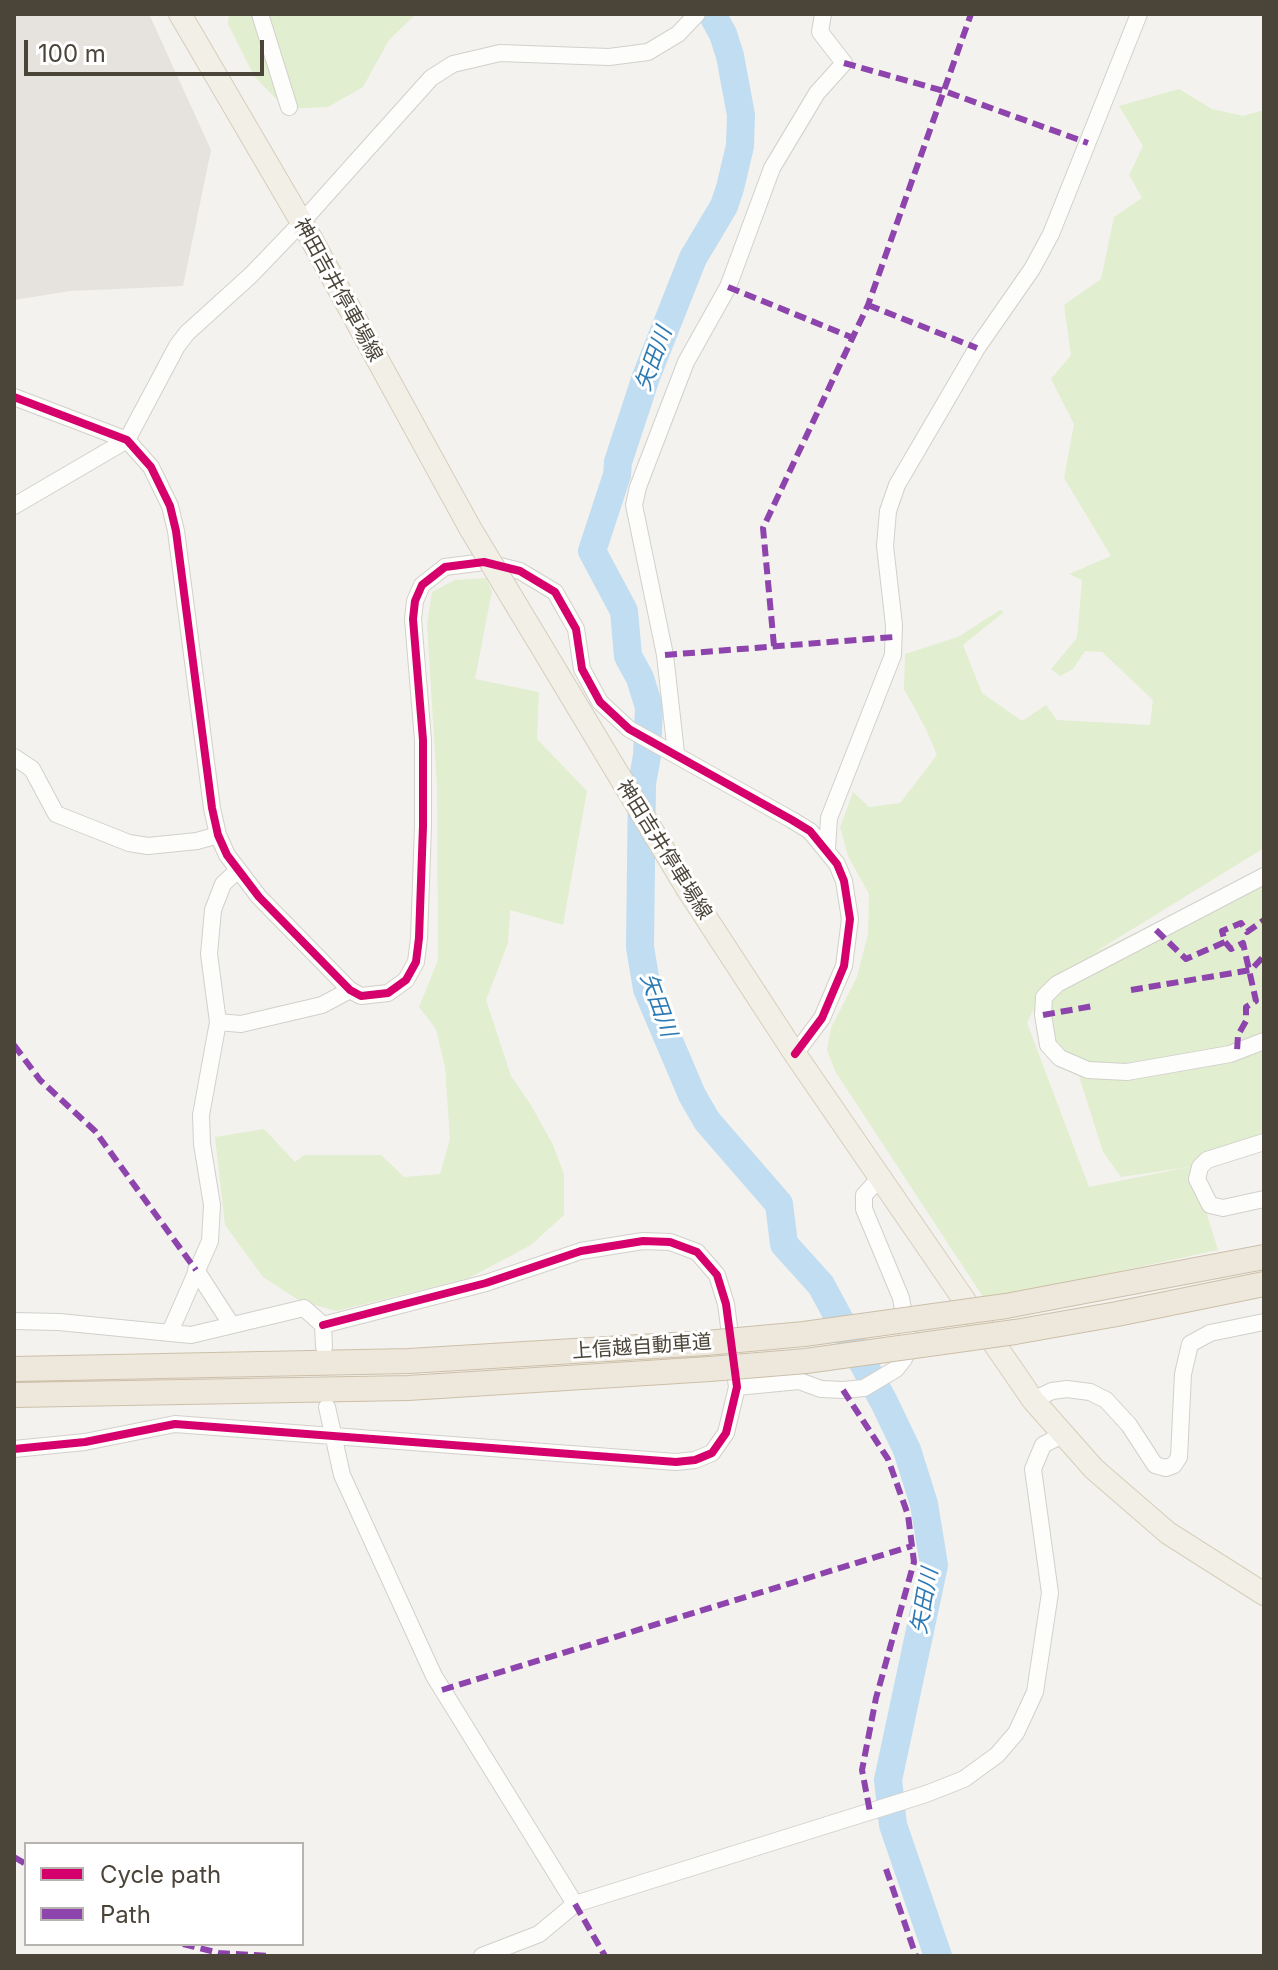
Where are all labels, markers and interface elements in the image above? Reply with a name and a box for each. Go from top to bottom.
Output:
scale bar [28,24,268,74]
text: 100 m [38,39,106,68]
street label: 神田吉井停車場線 [289,214,387,366]
water label: 矢田川 [630,323,678,395]
street label: 神田吉井停車場線 [611,776,717,924]
water label: 矢田川 [634,969,682,1041]
street label: 上信越自動車道 [571,1330,713,1364]
water label: 矢田川 [906,1566,944,1636]
legend [24,1842,304,1946]
text: Cycle path [100,1860,221,1889]
text: Path [100,1900,151,1929]

